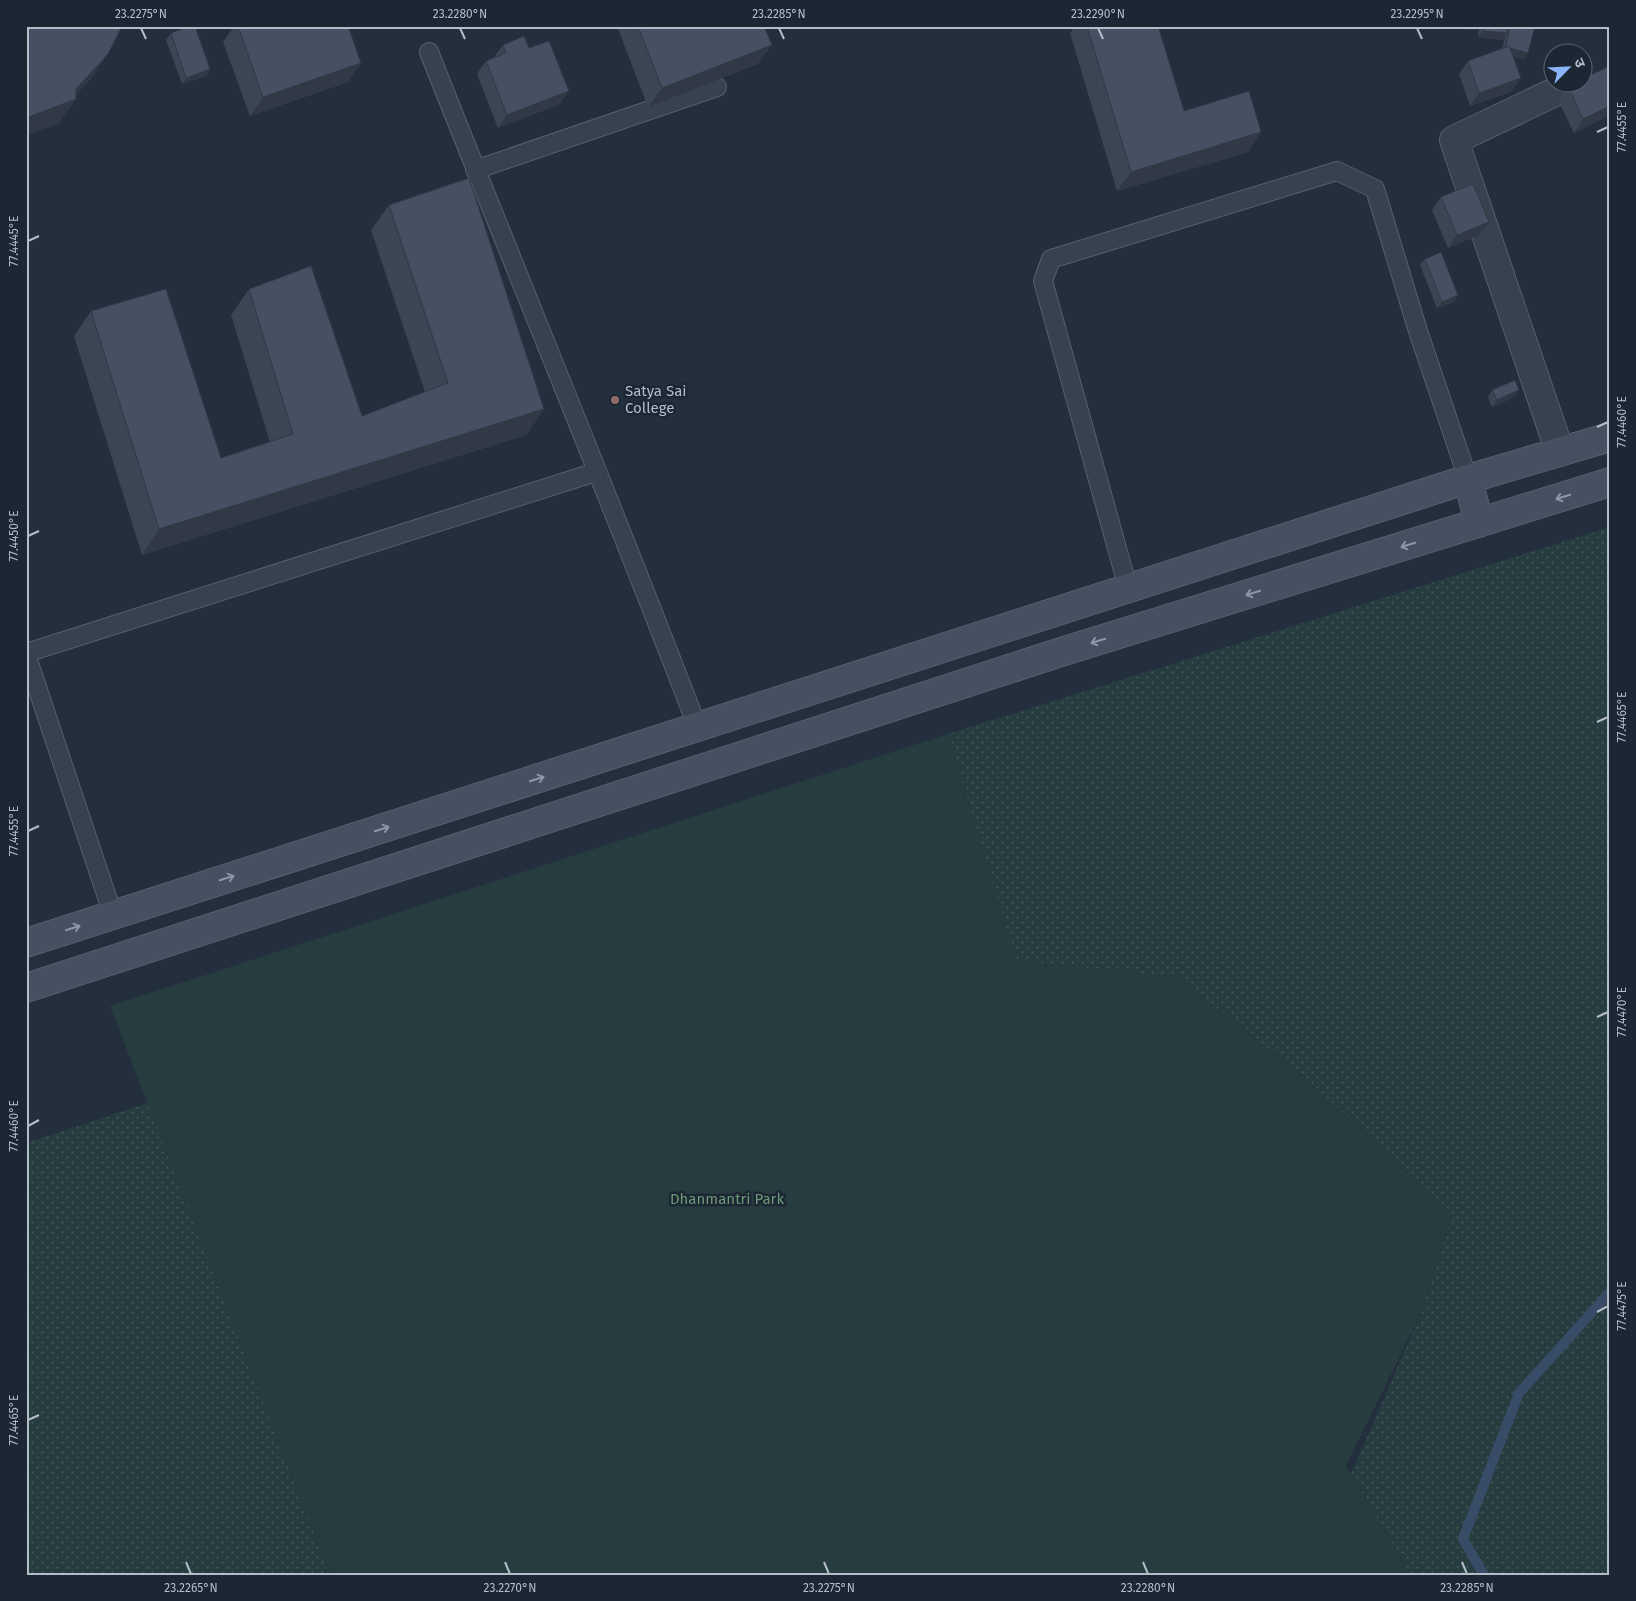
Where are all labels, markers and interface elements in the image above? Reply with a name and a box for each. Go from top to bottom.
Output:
text: 23.2275°N [115,7,167,21]
text: 23.2280°N [433,7,487,21]
text: 23.2285°N [752,7,806,21]
text: 23.2290°N [1071,7,1125,21]
text: 23.2295°N [1390,7,1444,21]
north arrow [1544,42,1594,92]
text: उ [1570,56,1589,71]
text: 77.4455°E [1615,102,1629,152]
text: 77.4445°E [7,216,21,266]
place label: Satya Sai College [625,382,687,417]
marker: Satya Sai College [609,394,621,406]
text: 77.4460°E [1615,396,1629,448]
one-way arrow [1556,492,1572,502]
text: 77.4450°E [7,510,21,562]
one-way arrow [1401,541,1416,550]
one-way arrow [1245,589,1261,598]
one-way arrow [1090,637,1106,646]
text: 77.4465°E [1615,692,1629,742]
one-way arrow [528,773,544,783]
text: 77.4455°E [7,806,21,856]
one-way arrow [374,823,390,833]
one-way arrow [219,873,235,883]
one-way arrow [64,923,80,933]
text: 77.4470°E [1615,987,1629,1037]
text: 77.4460°E [7,1100,21,1152]
park label: Dhanmantri Park [670,1190,784,1208]
text: 77.4475°E [1615,1281,1629,1331]
text: 77.4465°E [7,1395,21,1445]
text: 23.2265°N [164,1581,218,1595]
text: 23.2270°N [484,1581,536,1595]
text: 23.2275°N [803,1581,855,1595]
text: 23.2280°N [1121,1581,1175,1595]
text: 23.2285°N [1440,1581,1494,1595]

